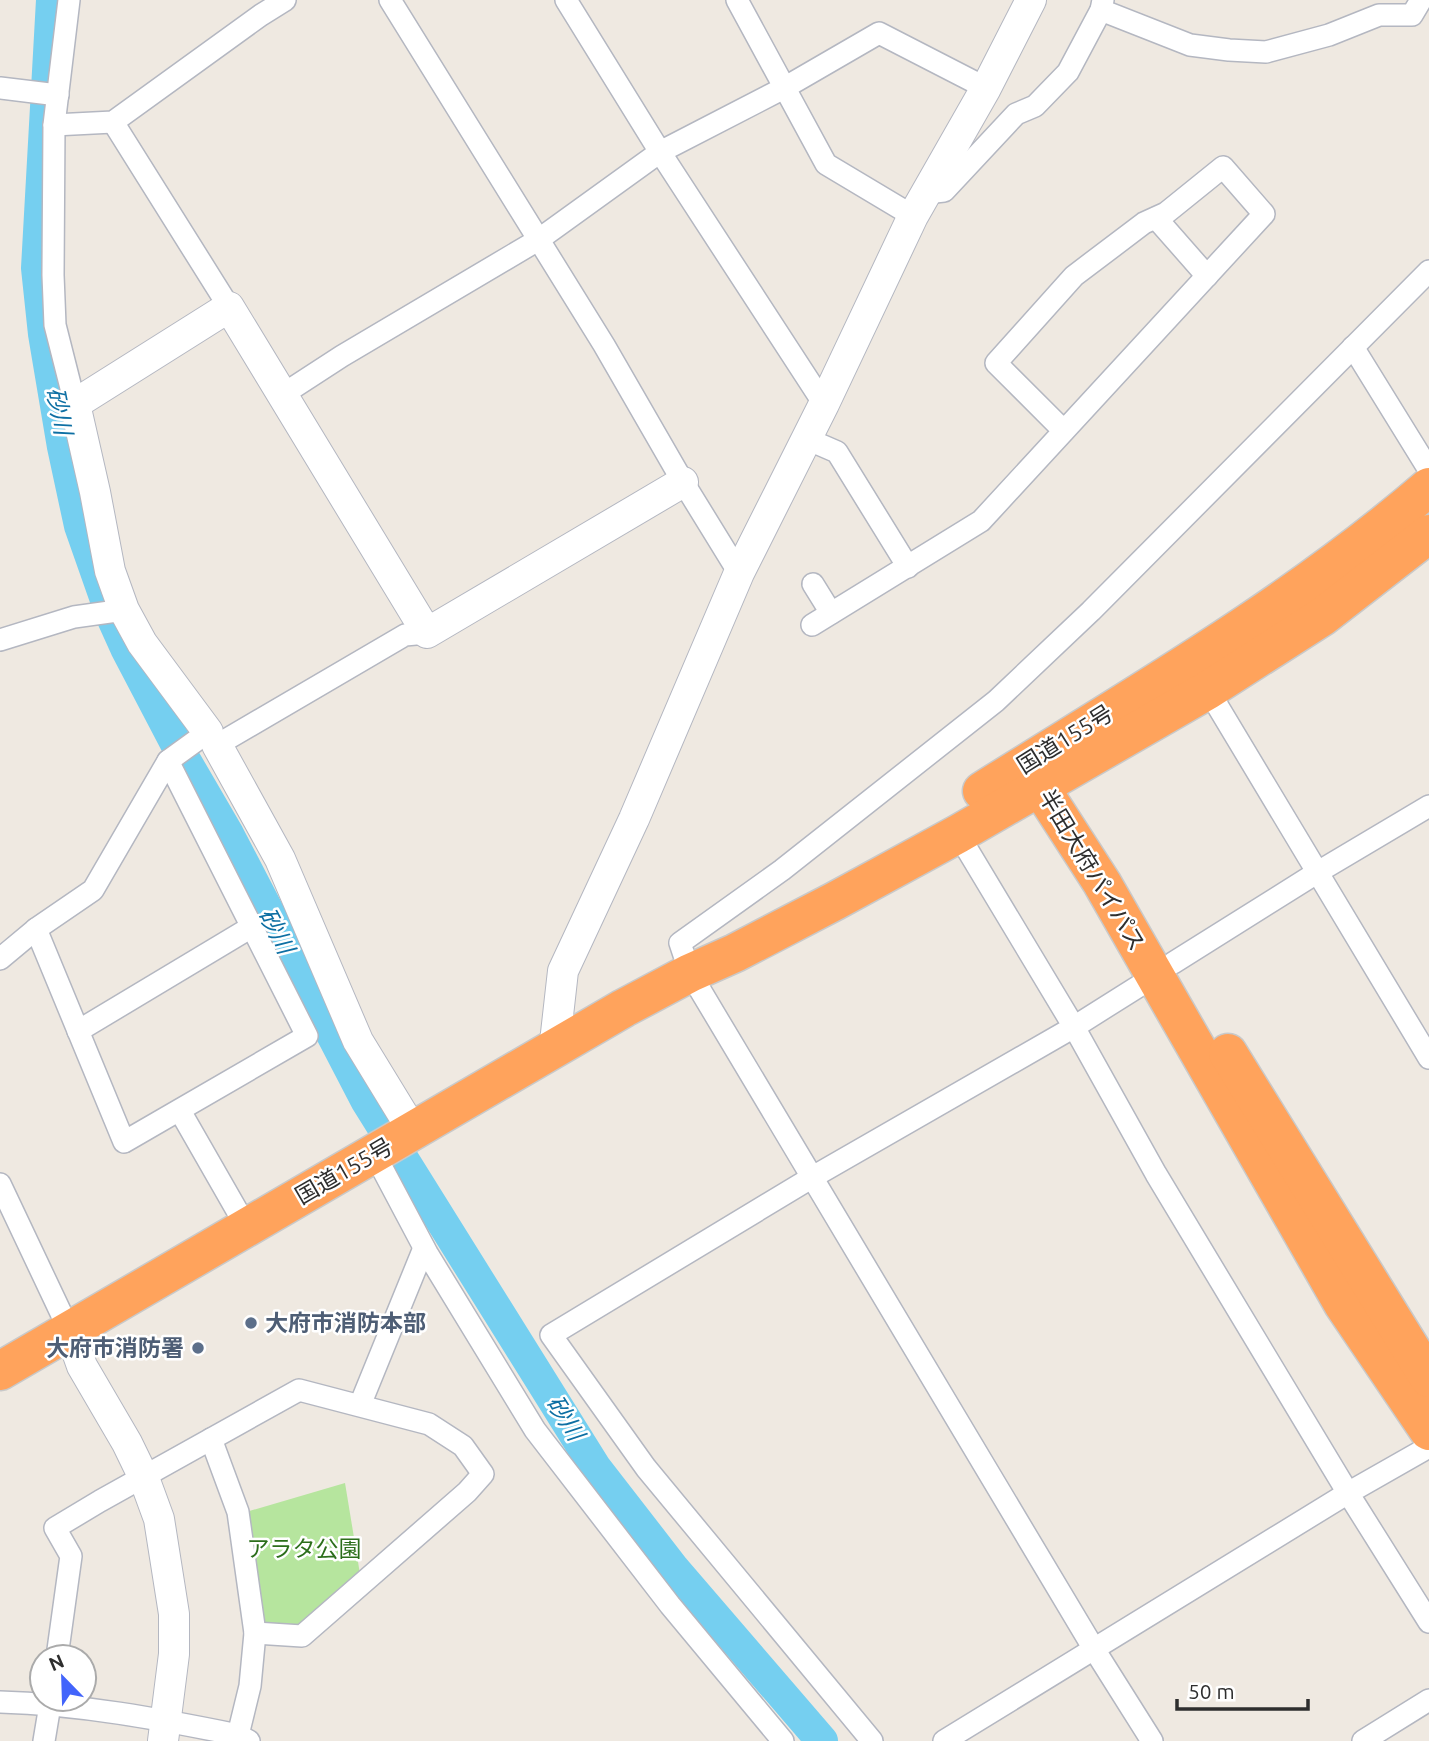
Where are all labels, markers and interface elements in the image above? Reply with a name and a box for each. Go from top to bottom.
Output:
water label: 砂川 [42,385,78,440]
street label: 国道155号 [1012,699,1117,778]
street label: 半田大府パイパス [1034,785,1150,955]
water label: 砂川 [253,903,301,961]
street label: 国道155号 [291,1133,397,1208]
place label: 大府市消防本部 [265,1310,426,1335]
marker: 大府市消防本部 [243,1315,259,1331]
place label: 大府市消防署 [46,1335,184,1360]
marker: 大府市消防署 [190,1340,206,1356]
water label: 砂川 [541,1390,591,1448]
park label: アラタ公園 [247,1536,362,1561]
north arrow [28,1643,98,1713]
text: N [46,1649,67,1675]
scale bar [1177,1668,1308,1712]
text: 50 m [1188,1679,1235,1703]

